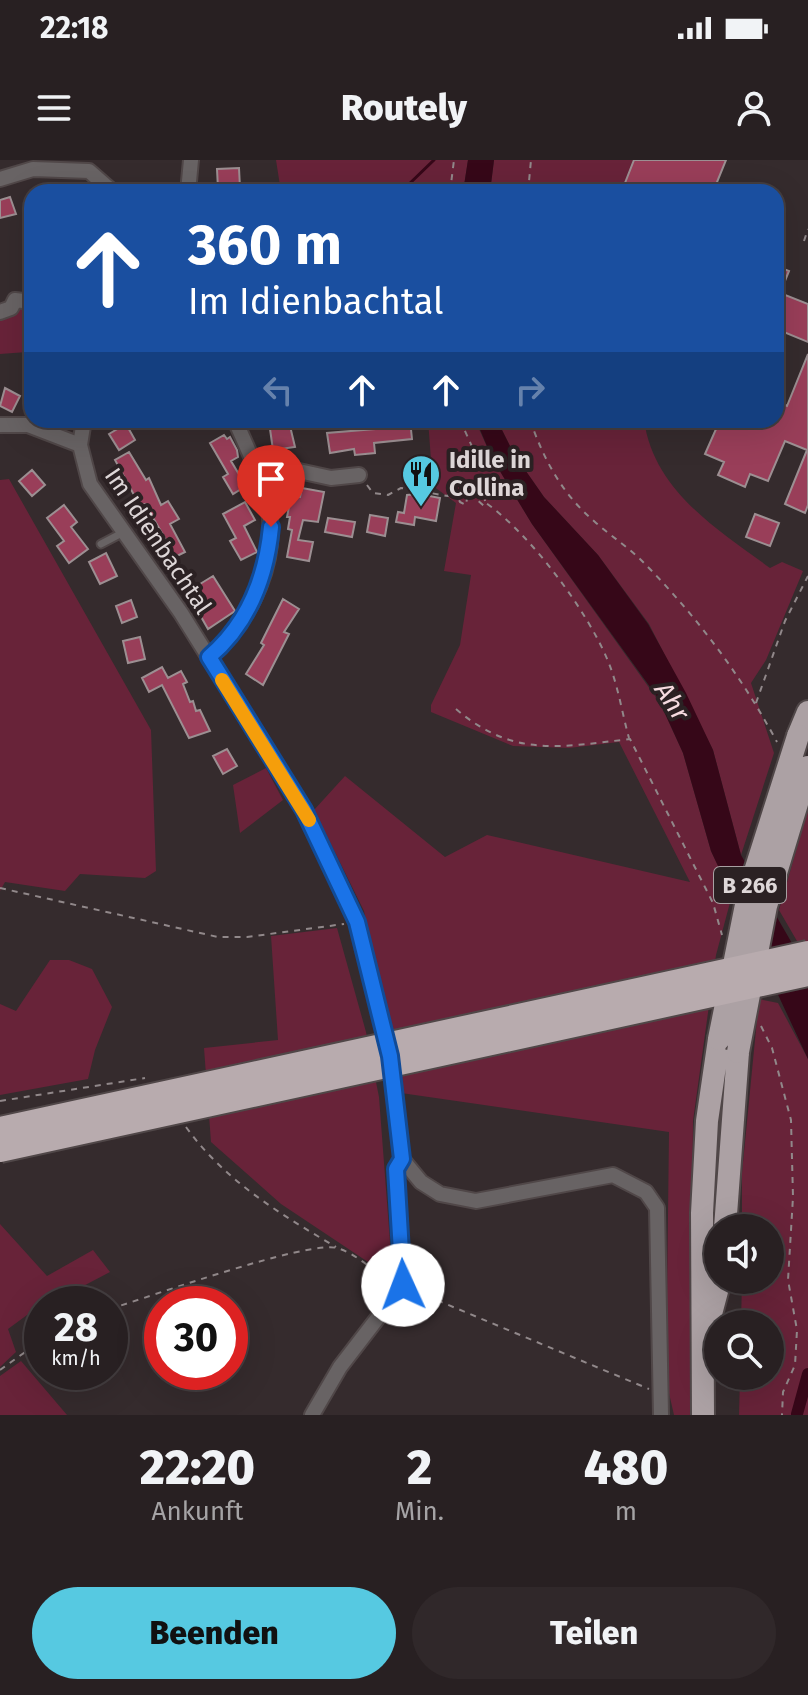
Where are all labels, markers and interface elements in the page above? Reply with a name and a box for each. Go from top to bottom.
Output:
text: 22:18 [40,10,109,46]
icon: menu [32,86,76,130]
text: Routely [341,86,467,130]
icon: person [732,86,776,130]
text: 360 m [188,212,342,279]
icon: ahead [56,216,160,320]
text: Im Idienbachtal [188,280,443,324]
icon: left [256,368,300,412]
icon: ahead [340,368,384,412]
icon: ahead [424,368,468,412]
icon: right [508,368,552,412]
pin [237,445,305,527]
place label: Idille in Collina [449,446,531,502]
restaurant icon: Idille in Collina [400,453,442,508]
icon: arrive [249,457,293,501]
street label: Im Idienbachtal [99,463,217,619]
water label: Ahr [647,675,696,727]
road number: B 266 [714,867,786,903]
map controls [704,1214,784,1390]
button: sound [704,1214,784,1294]
position arrow [361,1243,445,1327]
speed limit sign: 30 [144,1286,248,1390]
text: 28 [54,1304,98,1352]
button: search [704,1310,784,1390]
text: km/h [51,1346,101,1370]
text: 22:20 [140,1439,255,1497]
text: 2 [407,1439,432,1497]
text: 480 [584,1439,668,1497]
text: Ankunft [152,1496,243,1527]
text: Min. [395,1496,444,1527]
text: m [615,1496,637,1527]
button: Beenden [32,1587,396,1679]
button: Teilen [412,1587,776,1679]

